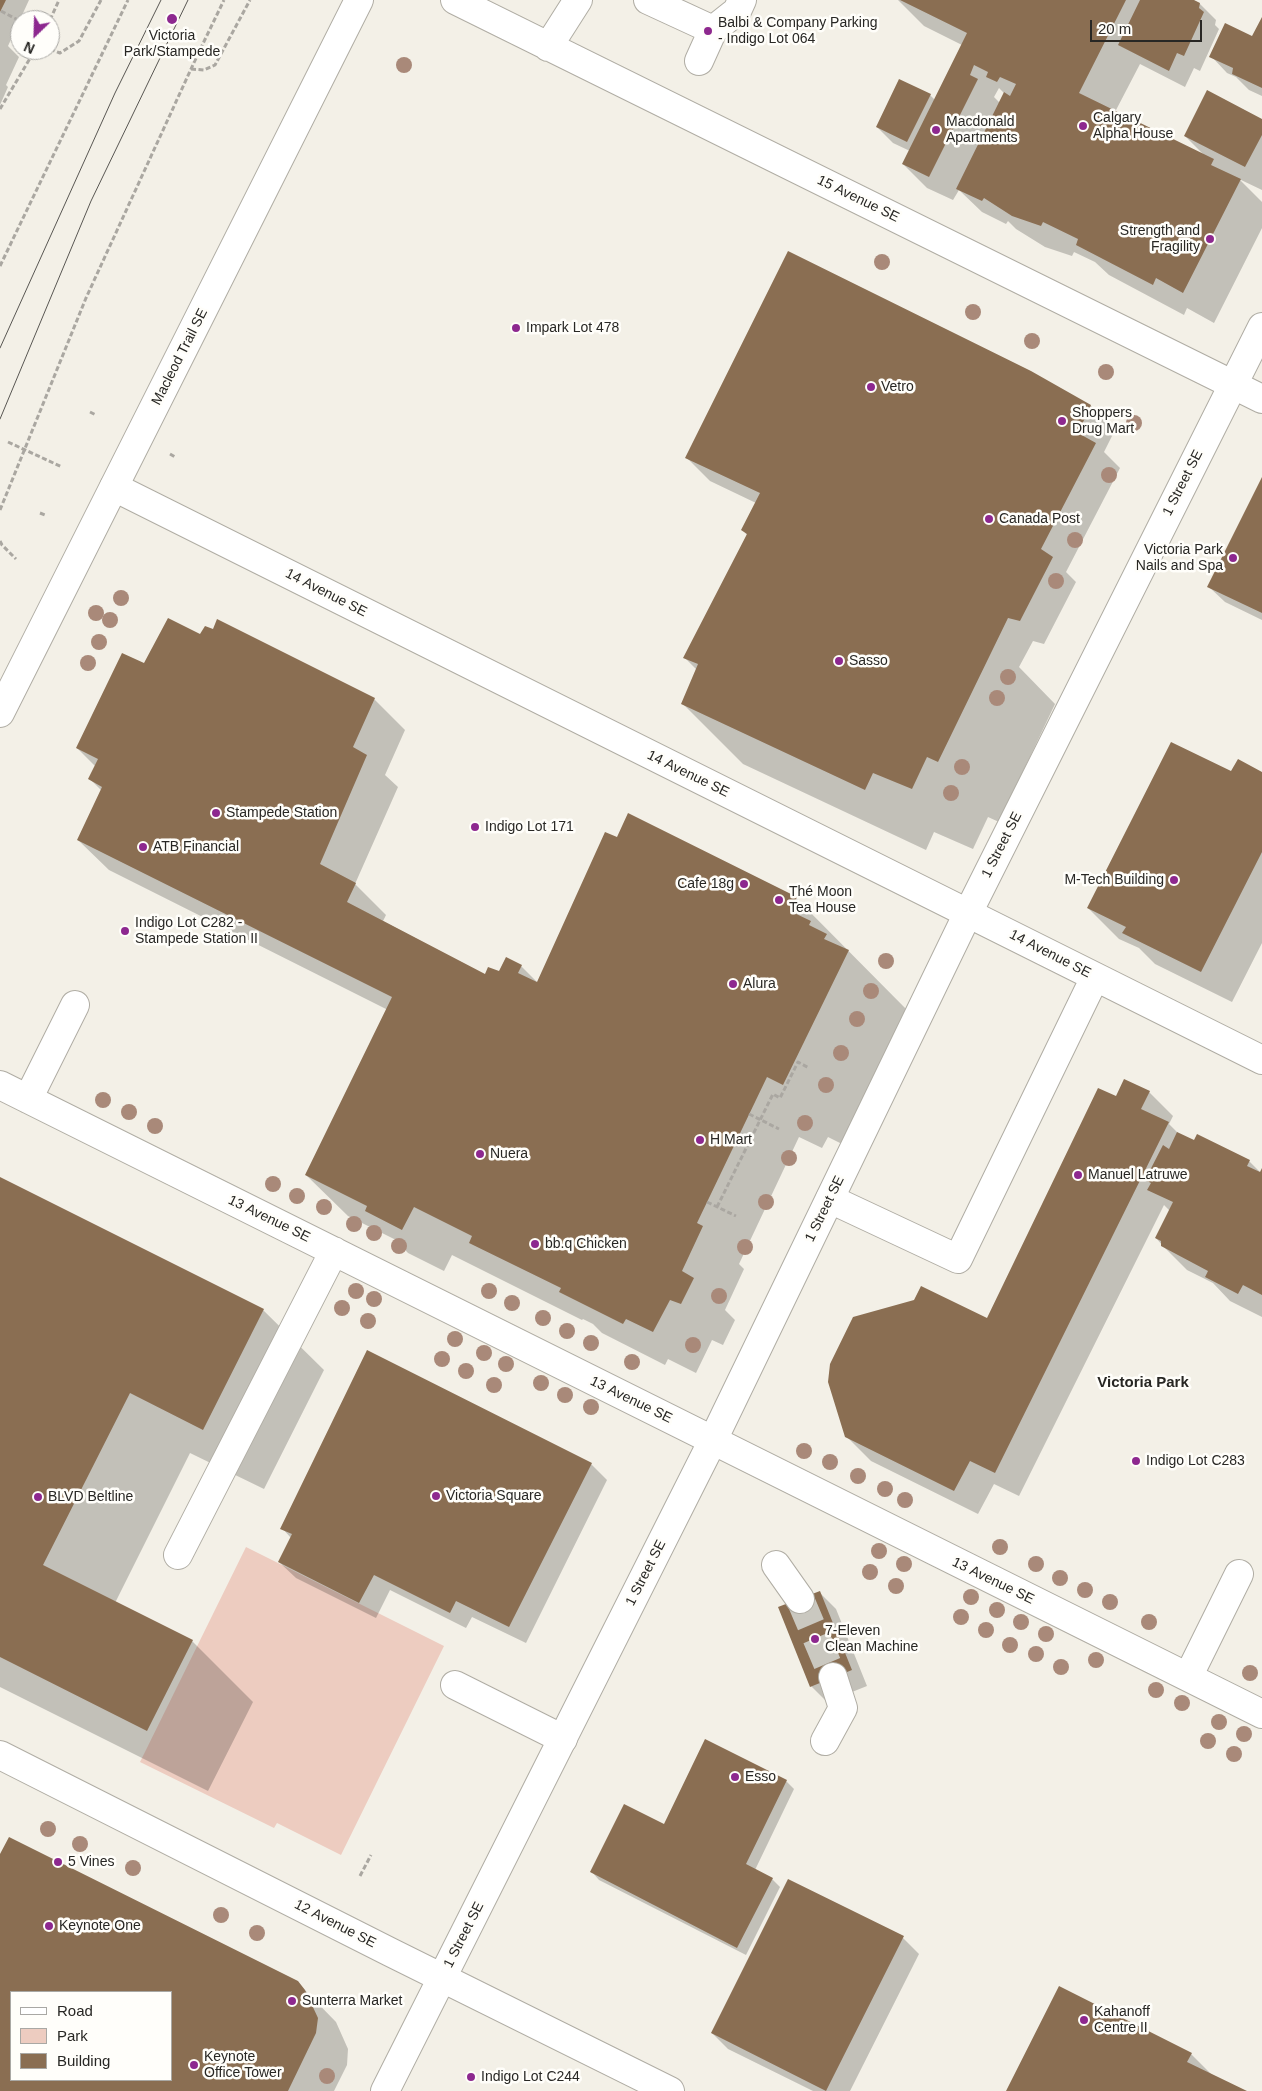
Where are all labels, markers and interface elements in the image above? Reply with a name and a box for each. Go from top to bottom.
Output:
north arrow [10,10,60,60]
scale bar [1092,10,1204,42]
marker: Victoria Park/Stampede [165,12,179,26]
place label: Balbi & Company Parking - Indigo Lot 064 [718,15,878,48]
text: 20 m [1098,20,1131,37]
marker: Balbi & Company Parking - Indigo Lot 064 [702,25,714,37]
place label: Victoria Park/Stampede [124,28,220,60]
text: N [21,38,37,57]
place label: Calgary Alpha House [1093,110,1173,142]
place label: Macdonald Apartments [946,114,1018,146]
marker: Calgary Alpha House [1077,120,1089,132]
marker: Macdonald Apartments [930,124,942,136]
street label: 15 Avenue SE [814,172,902,226]
place label: Strength and Fragility [1120,223,1200,256]
marker: Strength and Fragility [1204,233,1216,245]
street label: Macleod Trail SE [148,306,212,408]
place label: Impark Lot 478 [526,320,619,336]
marker: Impark Lot 478 [510,322,522,334]
place label: Vetro [881,379,914,395]
marker: Vetro [865,381,877,393]
place label: Shoppers Drug Mart [1072,405,1134,438]
marker: Shoppers Drug Mart [1056,415,1068,427]
street label: 1 Street SE [1159,447,1207,519]
place label: Canada Post [999,511,1080,527]
marker: Canada Post [983,513,995,525]
place label: Victoria Park Nails and Spa [1136,542,1223,574]
marker: Victoria Park Nails and Spa [1227,552,1239,564]
street label: 14 Avenue SE [282,565,370,621]
place label: Sasso [849,653,888,669]
marker: Sasso [833,655,845,667]
street label: 14 Avenue SE [644,747,732,801]
place label: Stampede Station [226,805,337,821]
marker: Stampede Station [210,807,222,819]
street label: 1 Street SE [978,809,1026,881]
place label: Indigo Lot 171 [485,819,574,835]
marker: Indigo Lot 171 [469,821,481,833]
place label: ATB Financial [153,839,239,855]
marker: ATB Financial [137,841,149,853]
place label: M-Tech Building [1064,872,1164,888]
marker: M-Tech Building [1168,874,1180,886]
place label: Cafe 18g [677,876,734,892]
marker: Cafe 18g [738,878,750,890]
place label: Thé Moon Tea House [789,884,856,916]
marker: Thé Moon Tea House [773,894,785,906]
place label: Indigo Lot C282 - Stampede Station II [135,915,258,948]
marker: Indigo Lot C282 - Stampede Station II [119,925,131,937]
street label: 14 Avenue SE [1006,926,1094,982]
place label: Alura [743,976,776,992]
marker: Alura [727,978,739,990]
place label: H Mart [710,1132,752,1148]
marker: H Mart [694,1134,706,1146]
place label: Nuera [490,1146,528,1162]
marker: Nuera [474,1148,486,1160]
place label: Manuel Latruwe [1088,1167,1188,1183]
marker: Manuel Latruwe [1072,1169,1084,1181]
street label: 1 Street SE [802,1173,848,1245]
street label: 13 Avenue SE [225,1192,313,1246]
place label: bb.q Chicken [545,1236,627,1252]
marker: bb.q Chicken [529,1238,541,1250]
street label: 13 Avenue SE [587,1373,675,1427]
district label: Victoria Park [1097,1374,1189,1392]
place label: Indigo Lot C283 [1146,1453,1245,1469]
marker: Indigo Lot C283 [1130,1455,1142,1467]
place label: Victoria Square [446,1488,541,1504]
place label: BLVD Beltline [48,1489,133,1505]
marker: Victoria Square [430,1490,442,1502]
marker: BLVD Beltline [32,1491,44,1503]
street label: 1 Street SE [622,1537,670,1609]
street label: 13 Avenue SE [949,1554,1037,1608]
place label: 7-Eleven Clean Machine [825,1623,918,1655]
marker: 7-Eleven Clean Machine [809,1633,821,1645]
place label: Esso [745,1769,776,1785]
marker: Esso [729,1771,741,1783]
place label: 5 Vines [68,1854,114,1870]
marker: 5 Vines [52,1856,64,1868]
street label: 12 Avenue SE [291,1896,379,1952]
street label: 1 Street SE [440,1899,488,1971]
place label: Keynote One [59,1918,141,1934]
marker: Keynote One [43,1920,55,1932]
legend [10,1991,172,2081]
place label: Sunterra Market [302,1993,402,2009]
marker: Sunterra Market [286,1995,298,2007]
text: Road [57,2002,93,2019]
place label: Kahanoff Centre II [1094,2004,1150,2036]
marker: Kahanoff Centre II [1078,2014,1090,2026]
text: Park [57,2027,88,2044]
place label: Keynote Office Tower [204,2049,282,2082]
text: Building [57,2052,110,2069]
marker: Keynote Office Tower [188,2059,200,2071]
place label: Indigo Lot C244 [481,2069,580,2085]
marker: Indigo Lot C244 [465,2071,477,2083]

